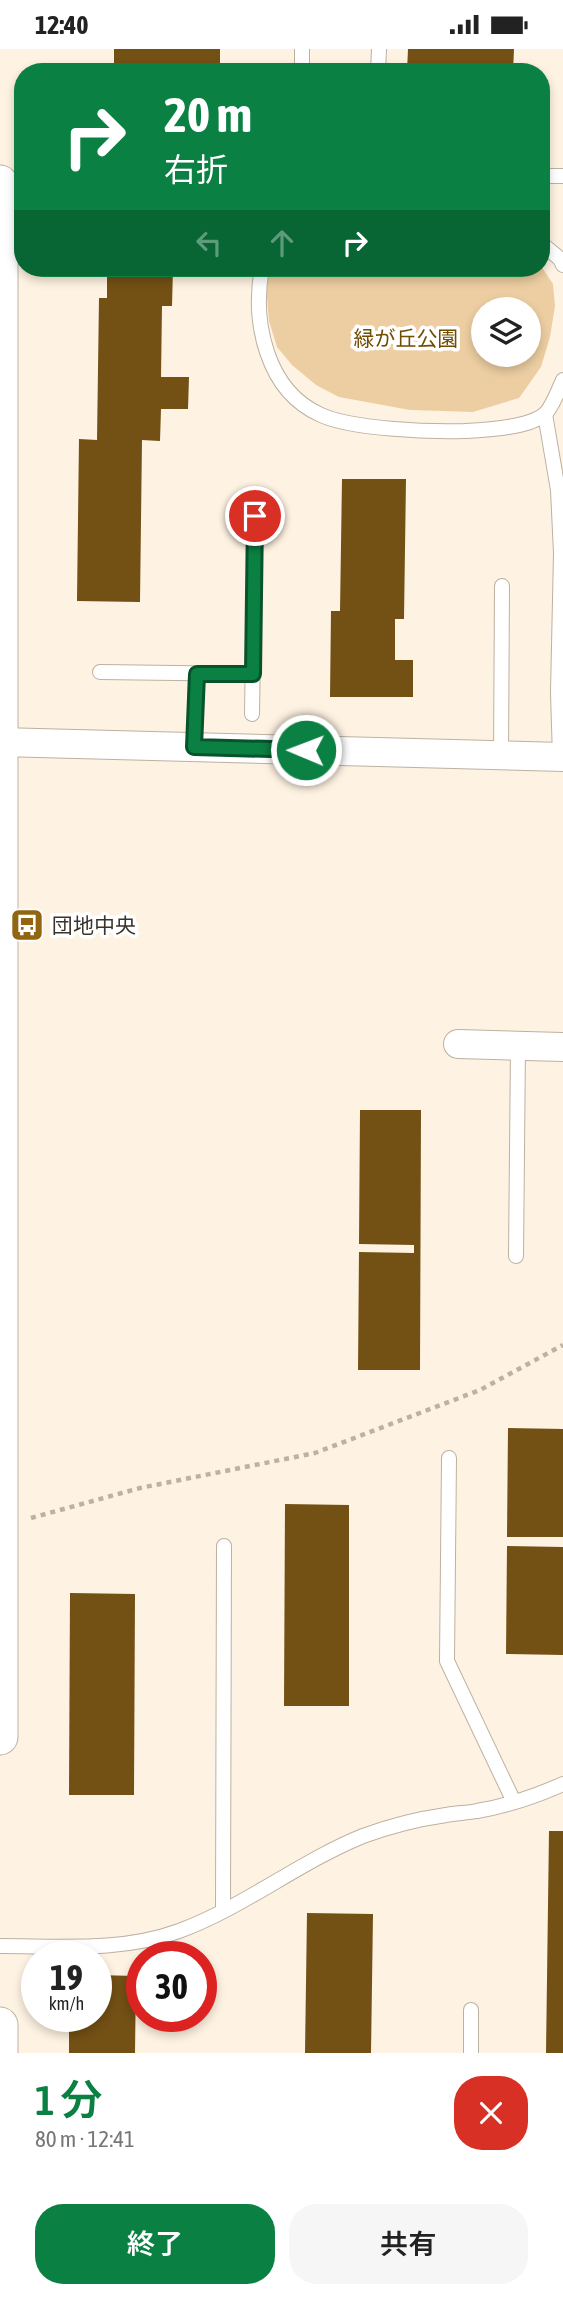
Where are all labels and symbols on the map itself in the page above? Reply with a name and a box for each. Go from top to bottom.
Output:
park label: 緑が丘公園 [354,326,459,350]
pin [225,486,285,546]
position arrow [269,713,343,787]
bus stop icon: 団地中央 [8,906,46,944]
place label: 団地中央 [52,913,136,937]
speed limit sign: 30 [126,1941,217,2032]

